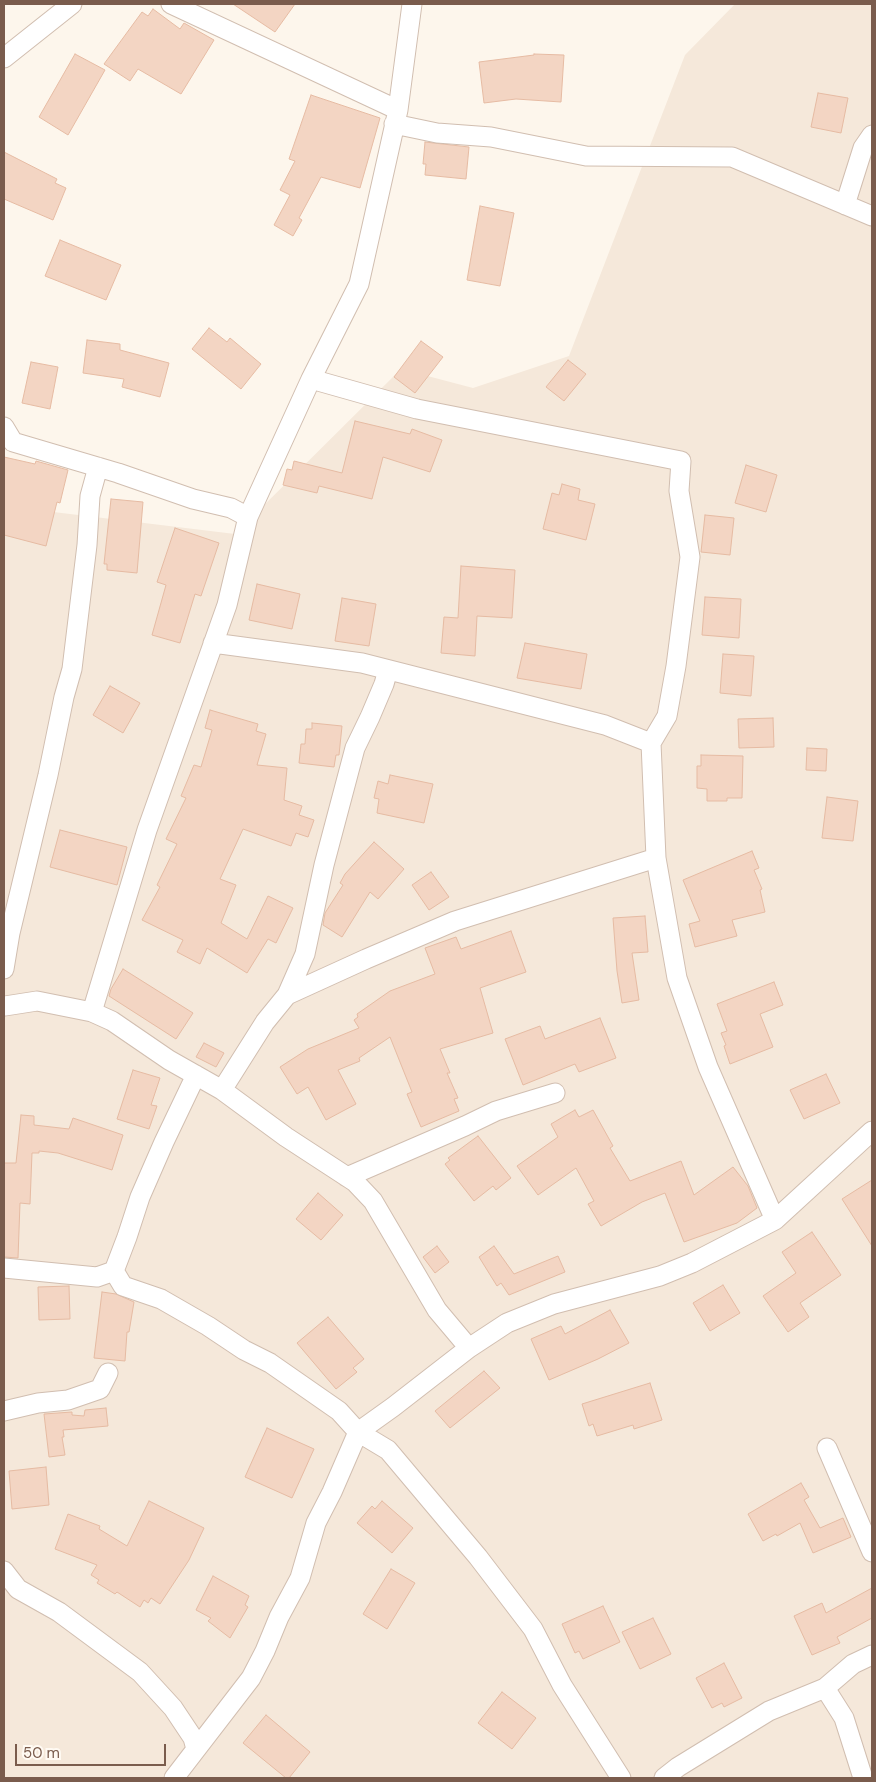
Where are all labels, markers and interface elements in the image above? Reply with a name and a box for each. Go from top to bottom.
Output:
scale bar [18,1734,169,1766]
text: 50 m [23,1743,60,1763]

